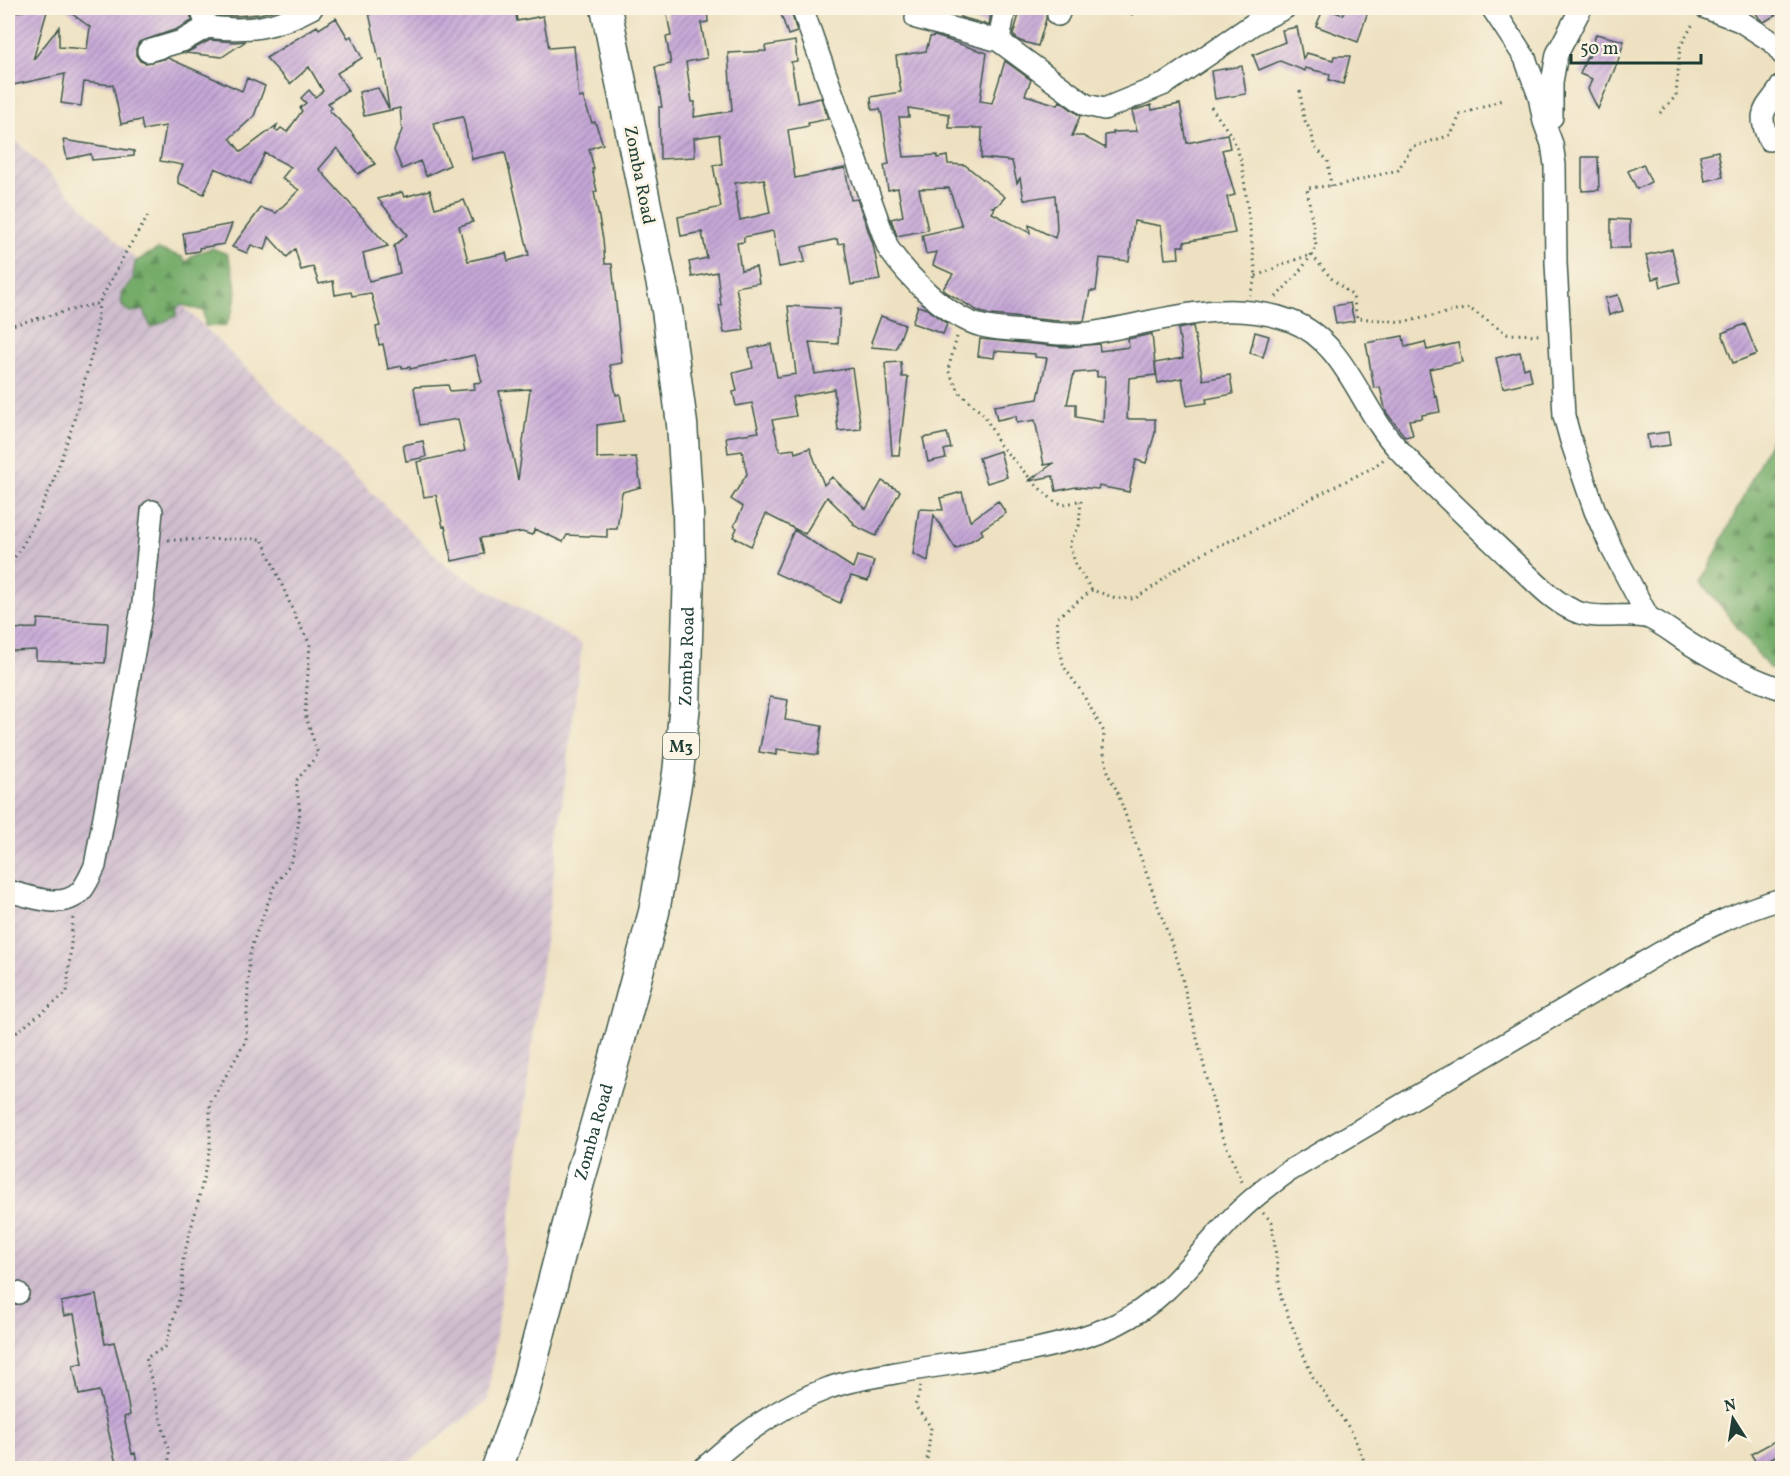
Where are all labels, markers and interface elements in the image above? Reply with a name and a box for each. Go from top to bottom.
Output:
scale bar [1571,27,1702,65]
text: 50 m [1580,37,1619,62]
street label: Zomba Road [617,124,660,227]
street label: Zomba Road [674,606,702,707]
road number: M3 [663,733,699,759]
street label: Zomba Road [569,1081,621,1184]
north arrow [1703,1389,1763,1449]
text: N [1722,1394,1739,1418]

